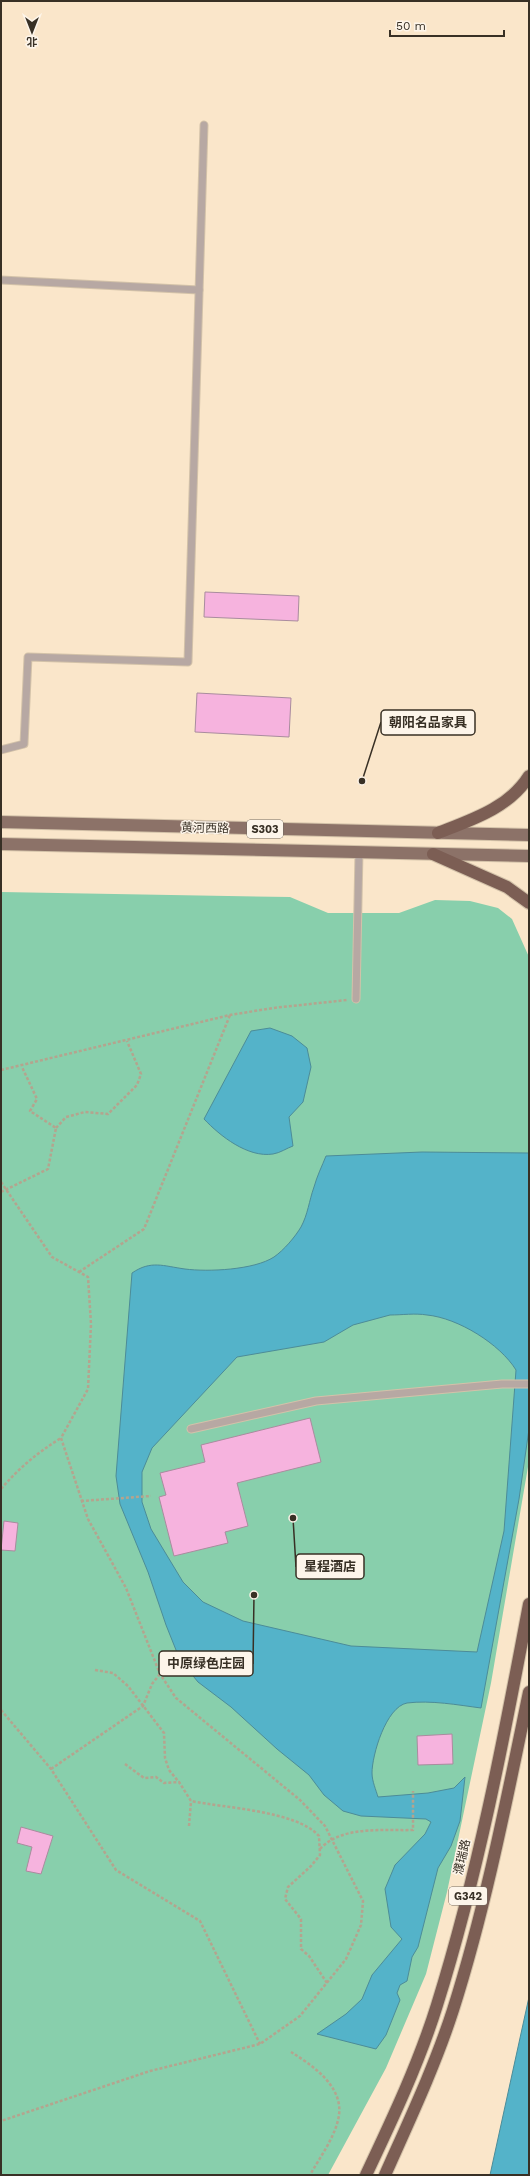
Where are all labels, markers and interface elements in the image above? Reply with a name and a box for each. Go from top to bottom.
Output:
north arrow [12,12,52,52]
scale bar [390,12,504,38]
text: 50 m [396,19,426,33]
text: 北 [27,35,38,48]
callout: 朝阳名品家具 [381,710,475,735]
text: 朝阳名品家具 [389,715,467,730]
road number: S303 [247,820,283,838]
street label: 黄河西路 [181,821,229,835]
callout: 星程酒店 [296,1554,364,1579]
text: 星程酒店 [304,1559,356,1574]
callout: 中原绿色庄园 [159,1651,253,1676]
text: 中原绿色庄园 [167,1656,245,1671]
street label: 濮瑞路 [451,1838,473,1876]
road number: G342 [449,1887,487,1905]

